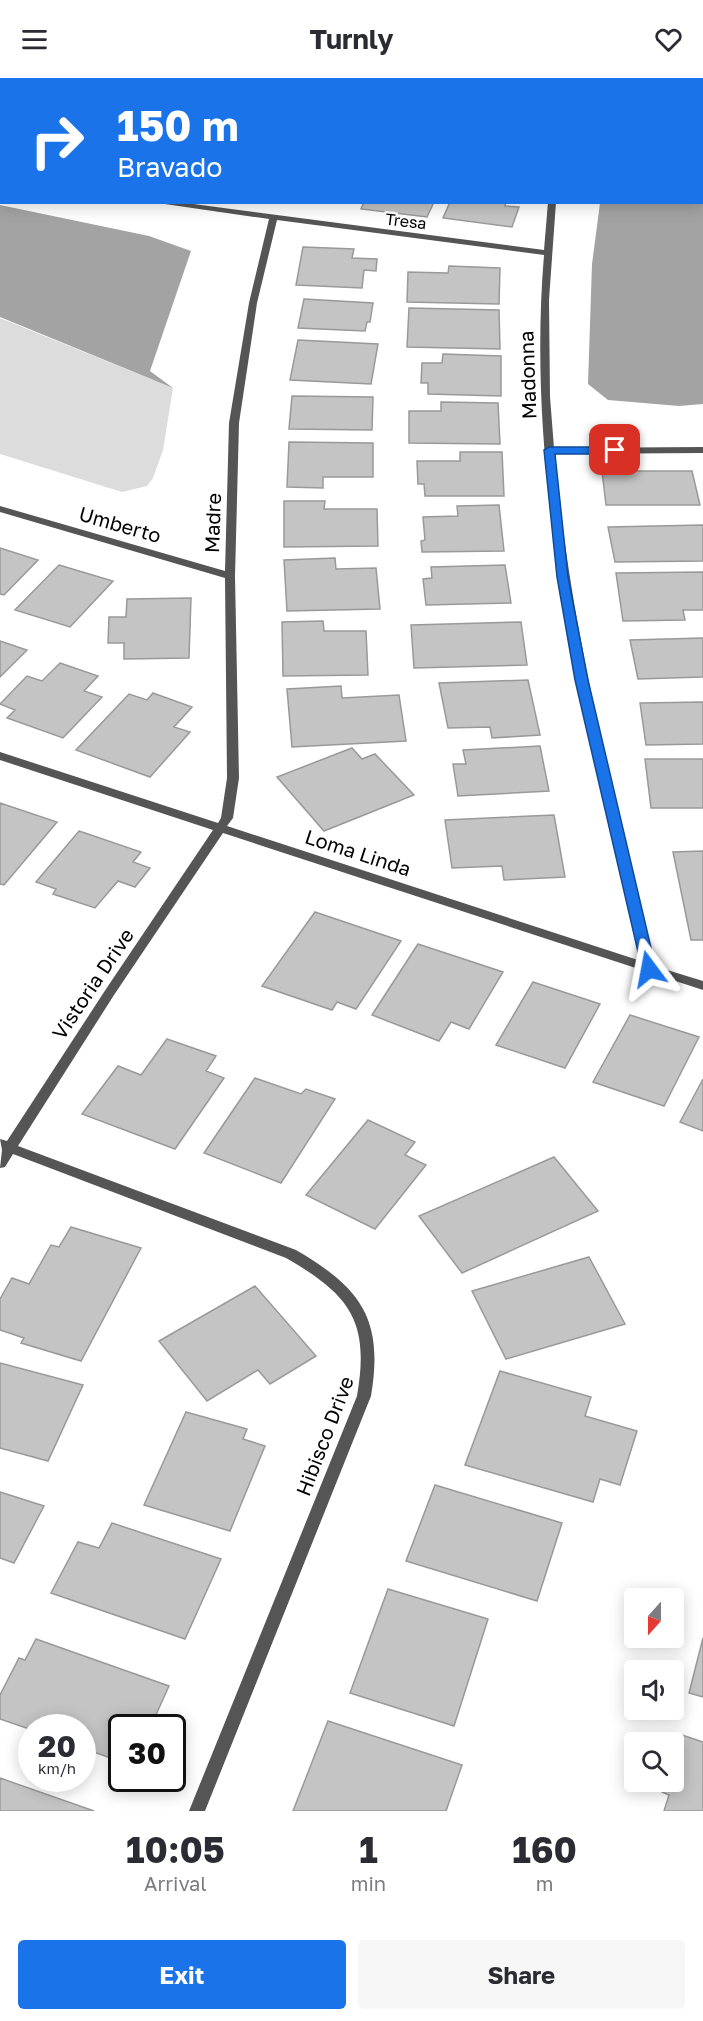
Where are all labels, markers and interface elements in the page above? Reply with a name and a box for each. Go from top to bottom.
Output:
icon: menu [18,23,51,56]
text: Turnly [309,23,394,55]
icon: heart [652,23,685,56]
text: 150 m [117,100,239,150]
icon: right [18,102,96,180]
text: Bravado [117,151,222,183]
street label: Tresa [384,209,428,233]
street label: Madonna [513,330,541,420]
pin [589,424,640,475]
icon: arrive [598,433,631,466]
street label: Madre [199,493,225,553]
street label: Umberto [76,501,164,547]
street label: Loma Linda [302,824,414,880]
street label: Vistoria Drive [46,924,138,1043]
position arrow [617,937,681,1001]
street label: Hibisco Drive [290,1372,358,1499]
north arrow [624,1588,684,1648]
map controls [624,1588,684,1792]
button: sound [624,1660,684,1720]
speed limit sign: 30 [108,1714,186,1792]
text: 20 [38,1728,76,1764]
button: search [624,1732,684,1792]
text: km/h [38,1759,76,1777]
text: 10:05 [126,1828,225,1871]
text: 1 [359,1828,378,1871]
text: 160 [512,1828,577,1871]
text: Arrival [144,1871,207,1895]
text: min [351,1871,386,1895]
text: m [536,1871,553,1895]
button: Exit [18,1940,346,2009]
button: Share [358,1940,685,2009]

